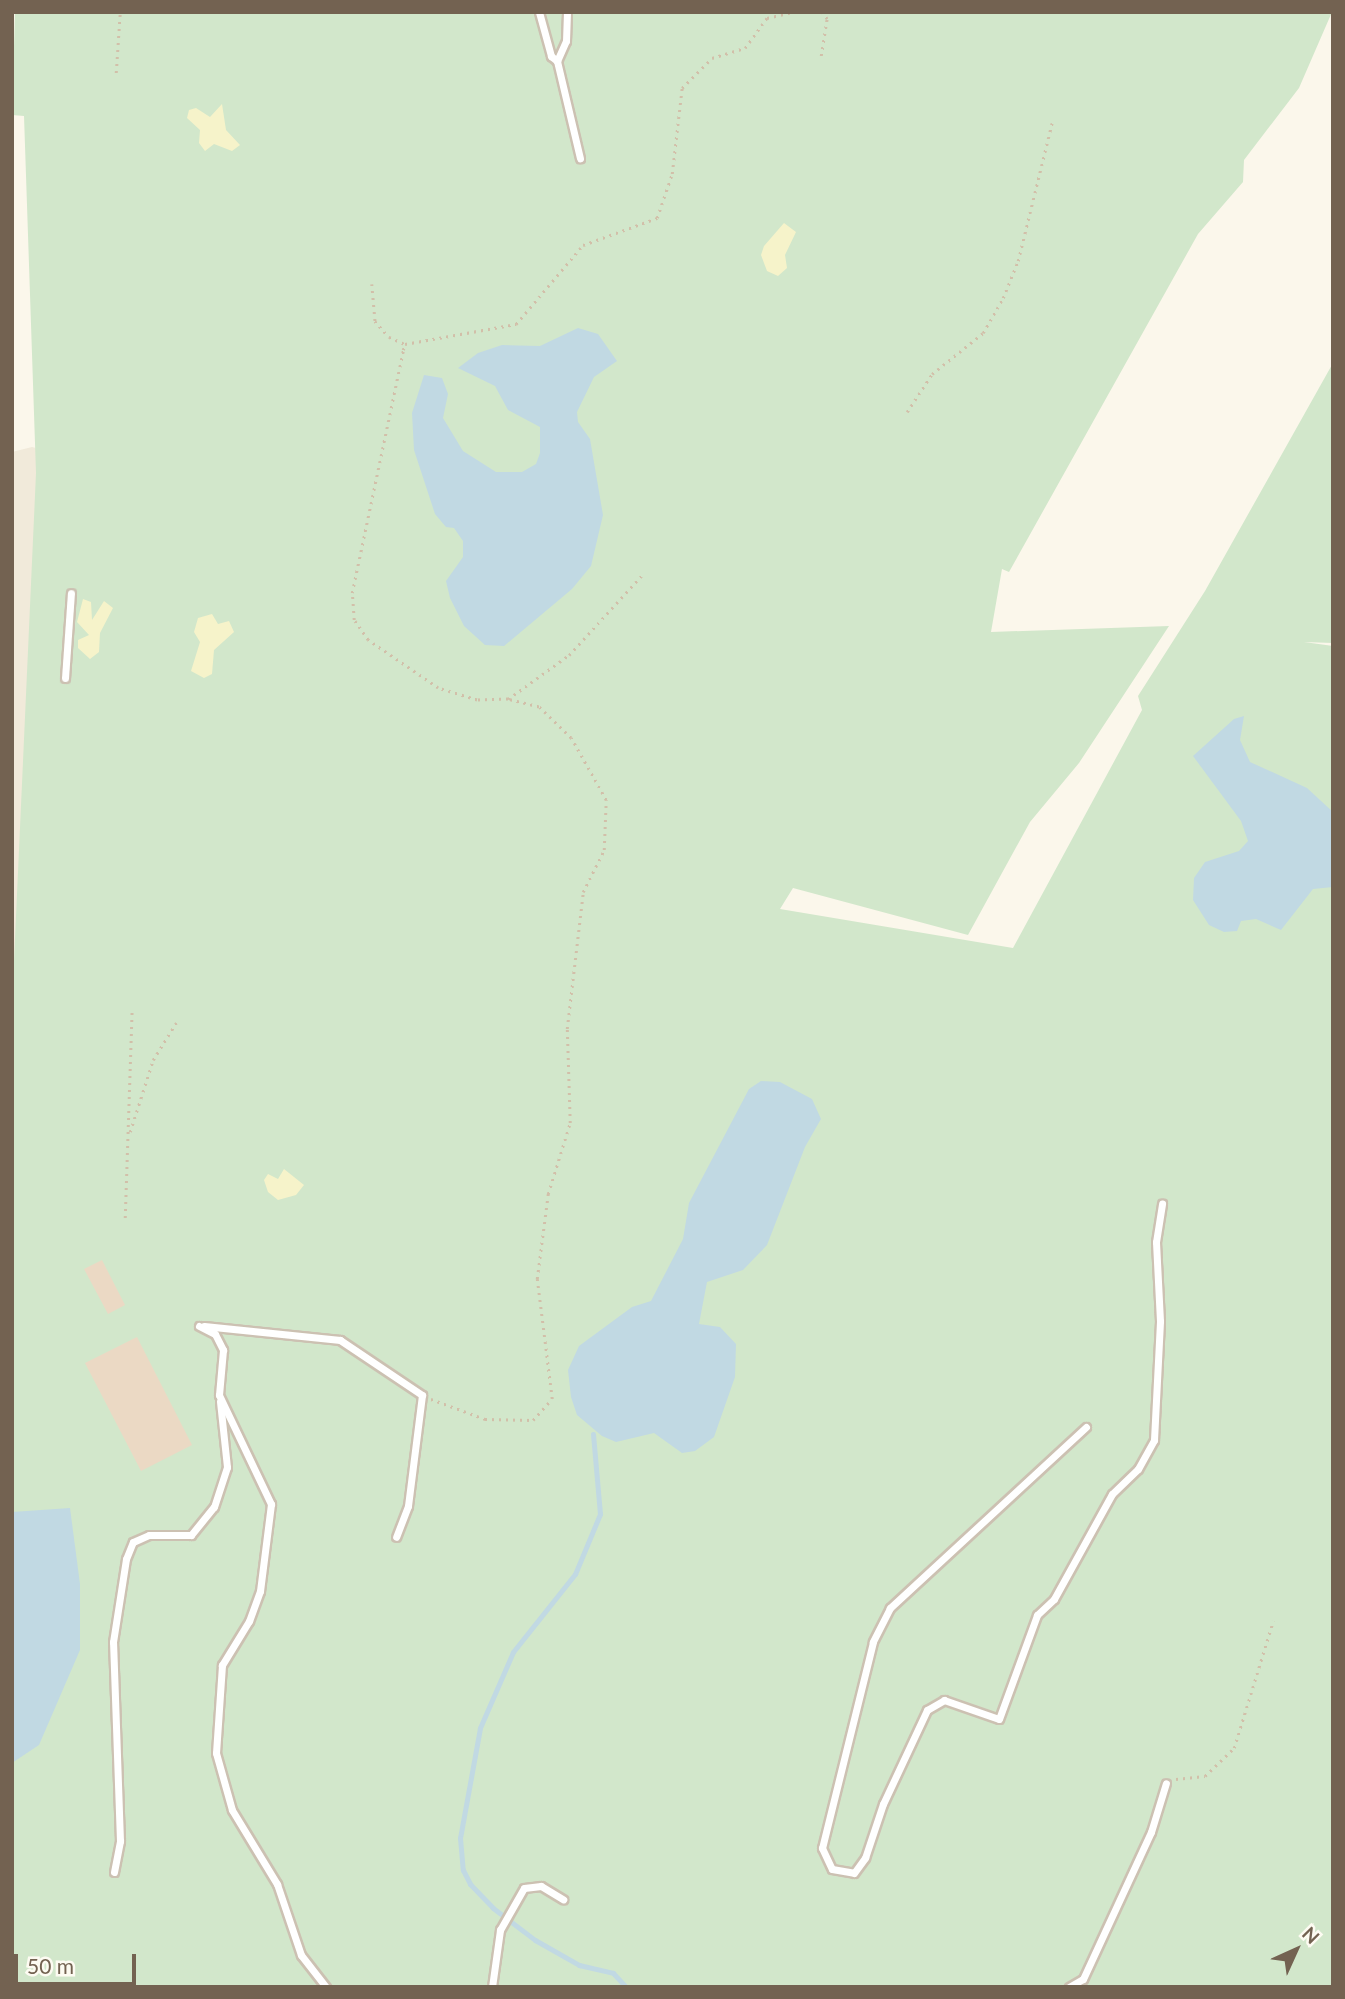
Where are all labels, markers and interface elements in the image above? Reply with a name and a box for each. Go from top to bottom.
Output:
north arrow [1261,1915,1331,1985]
text: N [1298,1921,1325,1948]
scale bar [18,1940,140,1984]
text: 50 m [27,1953,74,1978]

